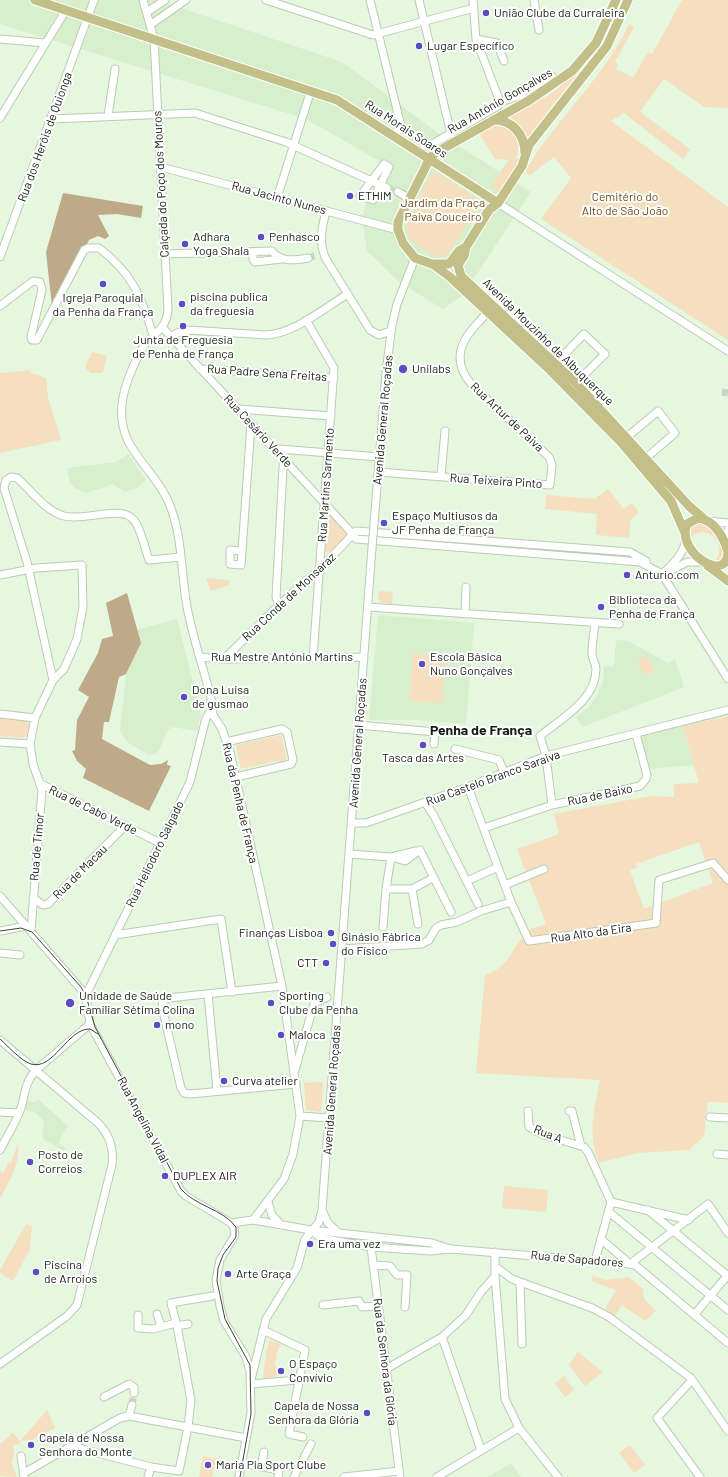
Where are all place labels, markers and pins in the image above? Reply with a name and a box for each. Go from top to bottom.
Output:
place label: União Clube da Curraleira [494,6,624,20]
marker: União Clube da Curraleira [481,8,491,18]
place label: Lugar Específico [427,39,514,53]
marker: Lugar Específico [414,41,424,51]
place label: ETHIM [358,189,392,203]
marker: ETHIM [345,191,355,201]
place label: Adhara Yoga Shala [193,230,249,258]
place label: Penhasco [269,230,320,244]
marker: Penhasco [256,232,266,242]
marker: Adhara Yoga Shala [180,239,190,249]
marker: Igreja Paroquial da Penha da França [98,279,108,289]
place label: piscina publica da freguesia [190,290,268,318]
place label: Igreja Paroquial da Penha da França [53,291,153,319]
marker: piscina publica da freguesia [177,299,187,309]
marker: Junta de Freguesia de Penha de França [178,321,188,331]
place label: Junta de Freguesia de Penha de França [132,333,234,361]
place label: Unilabs [412,362,451,376]
marker: Unilabs [397,363,409,375]
place label: Espaço Multiusos da JF Penha de França [392,509,498,537]
marker: Espaço Multiusos da JF Penha de França [379,518,389,528]
place label: Anturio.com [635,568,699,582]
marker: Anturio.com [622,570,632,580]
place label: Biblioteca da Penha de França [609,593,695,621]
marker: Biblioteca da Penha de França [596,602,606,612]
place label: Escola Básica Nuno Gonçalves [430,650,513,678]
marker: Escola Básica Nuno Gonçalves [417,659,427,669]
place label: Dona Luisa de gusmao [192,683,249,711]
marker: Dona Luisa de gusmao [179,692,189,702]
marker: Tasca das Artes [418,740,428,750]
place label: Tasca das Artes [382,751,464,765]
place label: Finanças Lisboa [239,926,323,940]
marker: Finanças Lisboa [326,928,336,938]
place label: Ginásio Fábrica do Físico [341,930,421,958]
marker: Ginásio Fábrica do Físico [328,939,338,949]
place label: CTT [297,956,318,970]
marker: CTT [321,958,331,968]
place label: Unidade de Saúde Familiar Sétima Colina [79,989,195,1017]
place label: Sporting Clube da Penha [279,989,358,1017]
marker: Unidade de Saúde Familiar Sétima Colina [64,997,76,1009]
marker: Sporting Clube da Penha [266,998,276,1008]
place label: mono [165,1018,194,1032]
marker: mono [152,1020,162,1030]
place label: Maloca [289,1028,325,1042]
marker: Maloca [276,1030,286,1040]
place label: Curva atelier [232,1074,298,1088]
marker: Curva atelier [219,1076,229,1086]
place label: Posto de Correios [38,1148,83,1176]
marker: Posto de Correios [25,1157,35,1167]
place label: DUPLEX AIR [173,1169,237,1183]
marker: DUPLEX AIR [160,1171,170,1181]
place label: Era uma vez [318,1237,380,1251]
marker: Era uma vez [305,1239,315,1249]
place label: Piscina de Arroios [44,1258,97,1286]
marker: Piscina de Arroios [31,1267,41,1277]
place label: Arte Graça [236,1267,291,1281]
marker: Arte Graça [223,1269,233,1279]
place label: O Espaço Convívio [289,1357,337,1385]
marker: O Espaço Convívio [276,1366,286,1376]
place label: Capela de Nossa Senhora da Glória [268,1399,359,1427]
marker: Capela de Nossa Senhora da Glória [362,1408,372,1418]
place label: Capela de Nossa Senhora do Monte [39,1431,132,1459]
marker: Capela de Nossa Senhora do Monte [26,1440,36,1450]
place label: Maria Pia Sport Clube [216,1458,326,1472]
marker: Maria Pia Sport Clube [203,1460,213,1470]

